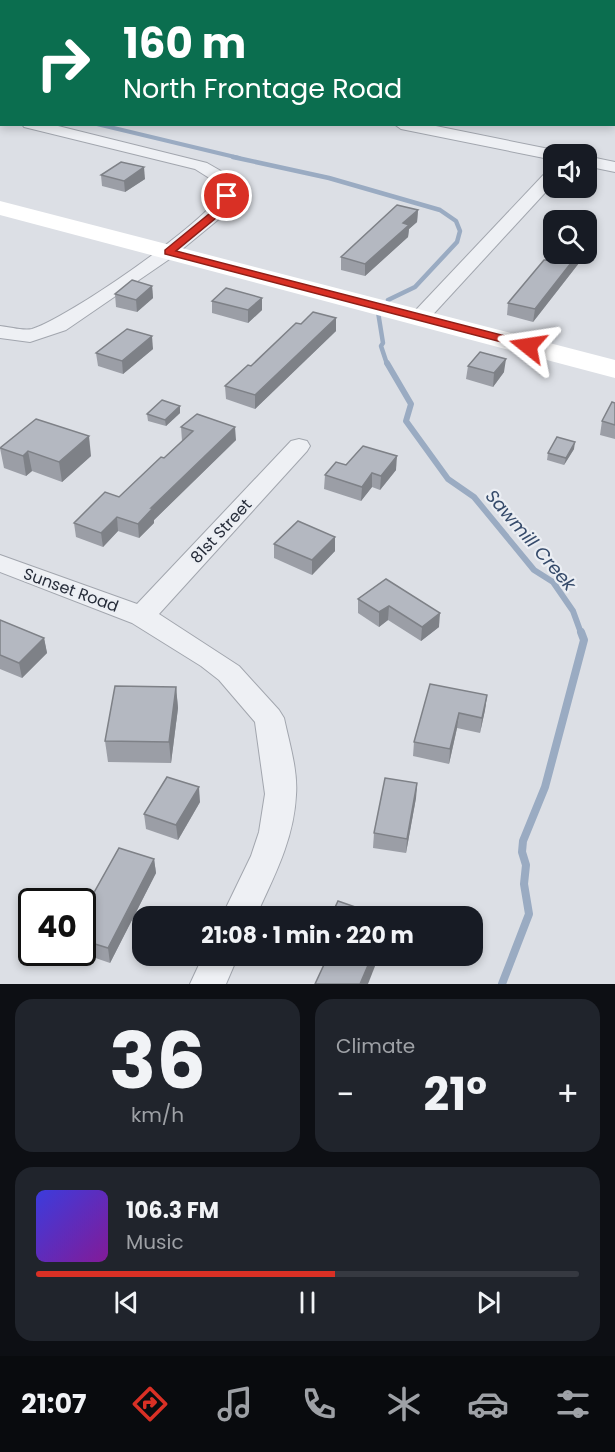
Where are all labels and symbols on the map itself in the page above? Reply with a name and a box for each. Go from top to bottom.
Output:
pin [201,170,252,221]
position arrow [496,314,560,378]
water label: Sawmill Creek [480,484,583,597]
street label: 81st Street [185,494,257,568]
street label: Sunset Road [20,562,122,618]
speed limit sign: 40 [18,888,96,966]

